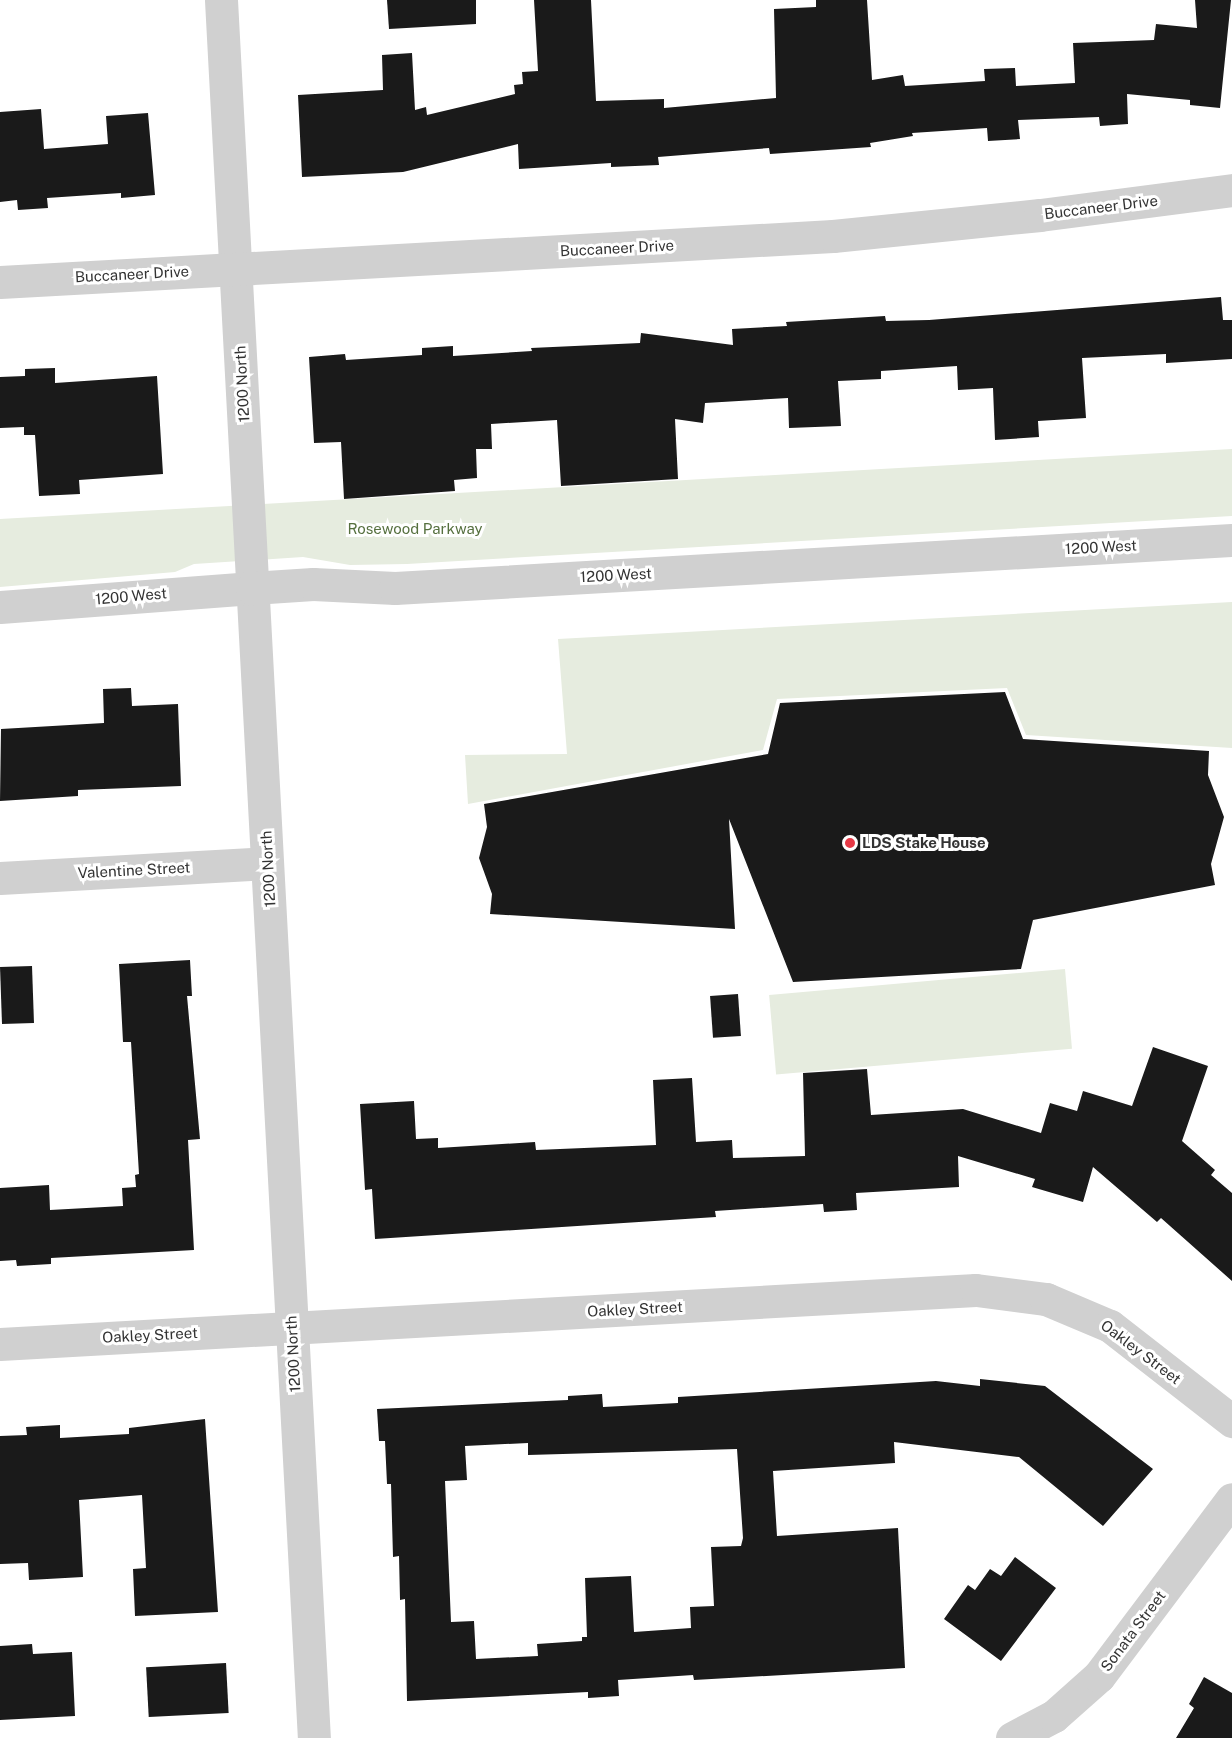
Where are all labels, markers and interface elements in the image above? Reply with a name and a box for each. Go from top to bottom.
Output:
street label: Buccaneer Drive [1043,191,1159,223]
street label: Buccaneer Drive [559,236,675,260]
street label: Buccaneer Drive [74,262,190,286]
street label: 1200 North [231,345,253,423]
park label: Rosewood Parkway [347,520,483,538]
street label: 1200 West [1064,536,1138,558]
street label: 1200 West [579,564,653,586]
street label: 1200 West [94,584,168,608]
street label: 1200 North [257,830,279,908]
place label: LDS Stake House [862,834,986,852]
marker: LDS Stake House [843,836,857,850]
street label: Valentine Street [77,858,191,882]
street label: Oakley Street [587,1298,683,1320]
street label: 1200 North [282,1315,304,1393]
street label: Oakley Street [1097,1316,1185,1388]
street label: Oakley Street [102,1324,198,1346]
street label: Sonata Street [1097,1587,1169,1675]

